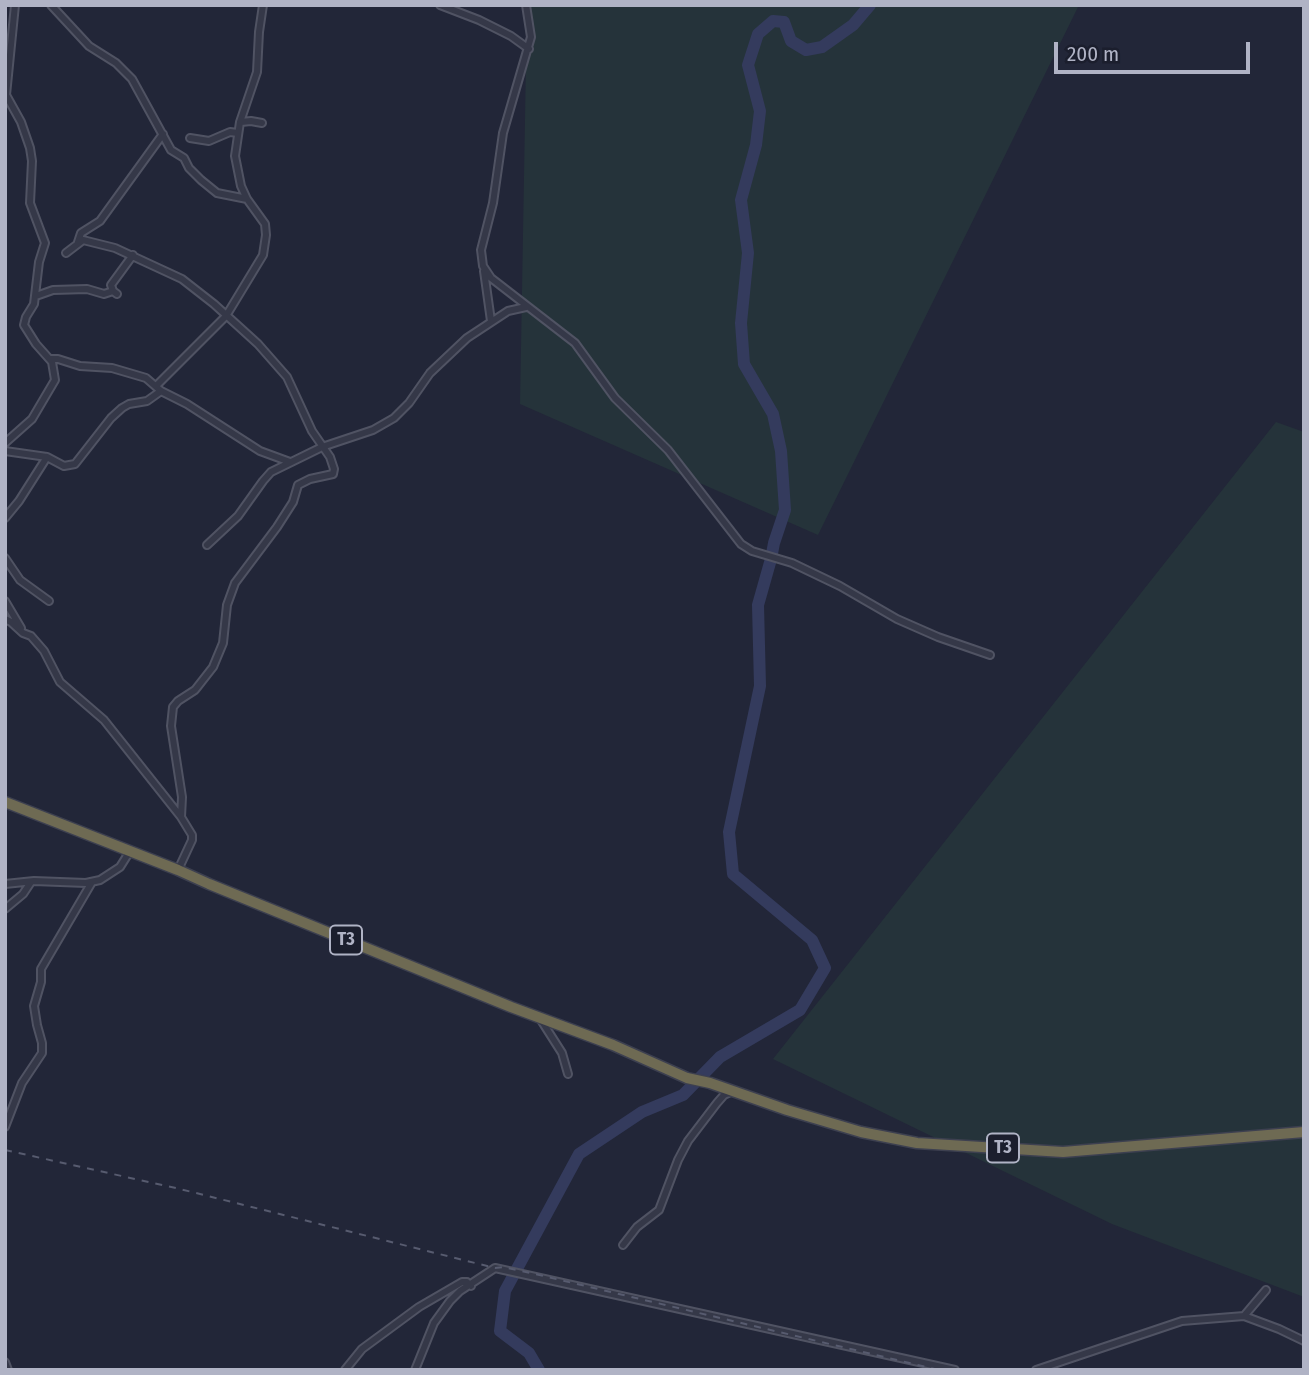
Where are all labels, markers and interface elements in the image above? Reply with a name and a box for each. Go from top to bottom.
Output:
scale bar [1057,28,1253,72]
text: 200 m [1067,41,1119,67]
road number: T3 [330,925,362,954]
road number: T3 [987,1134,1019,1162]

